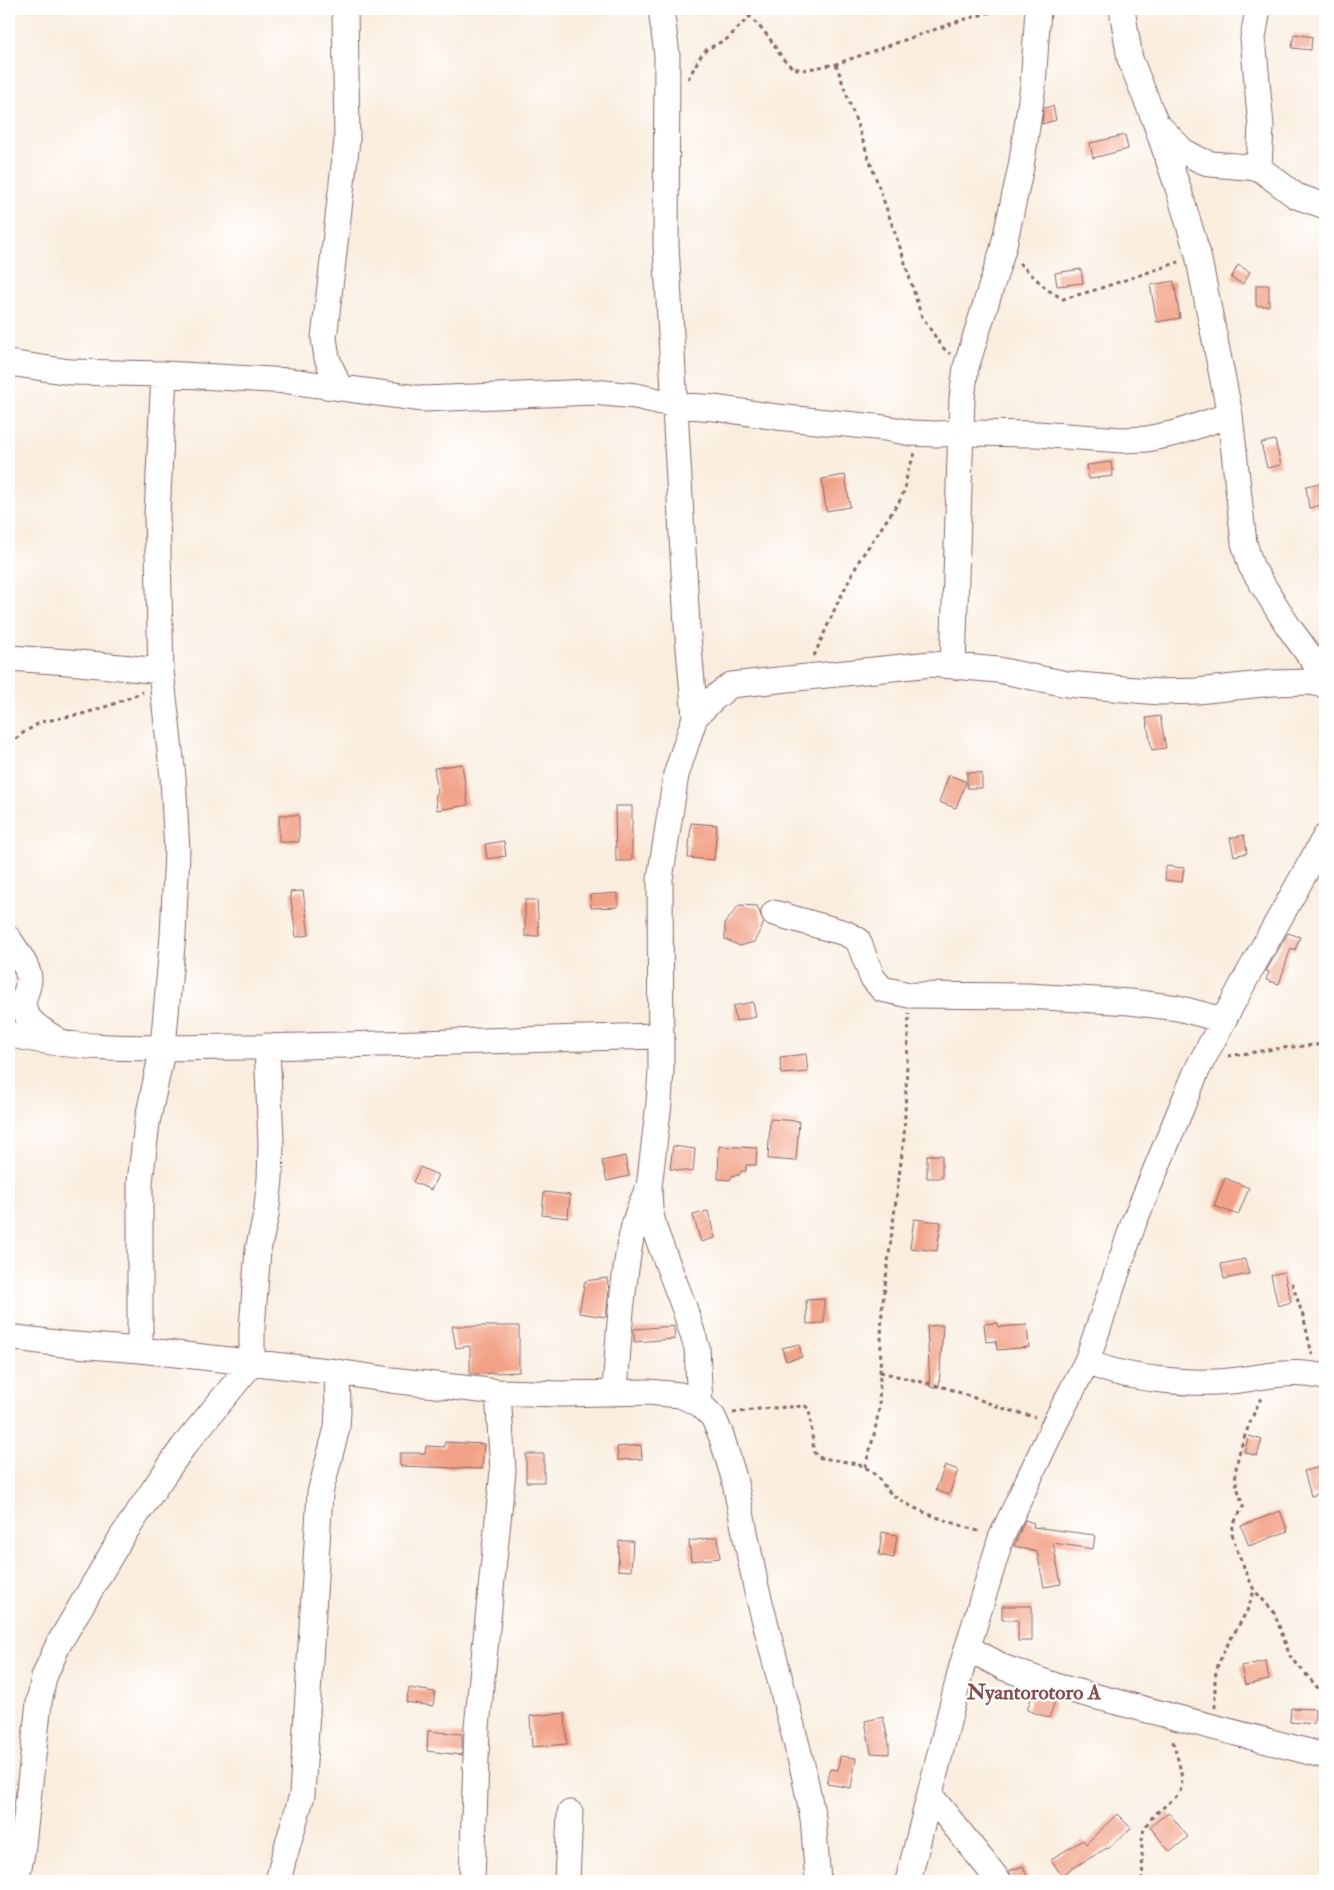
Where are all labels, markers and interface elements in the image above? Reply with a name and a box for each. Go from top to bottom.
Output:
district label: Nyantorotoro A [966,1679,1102,1706]

